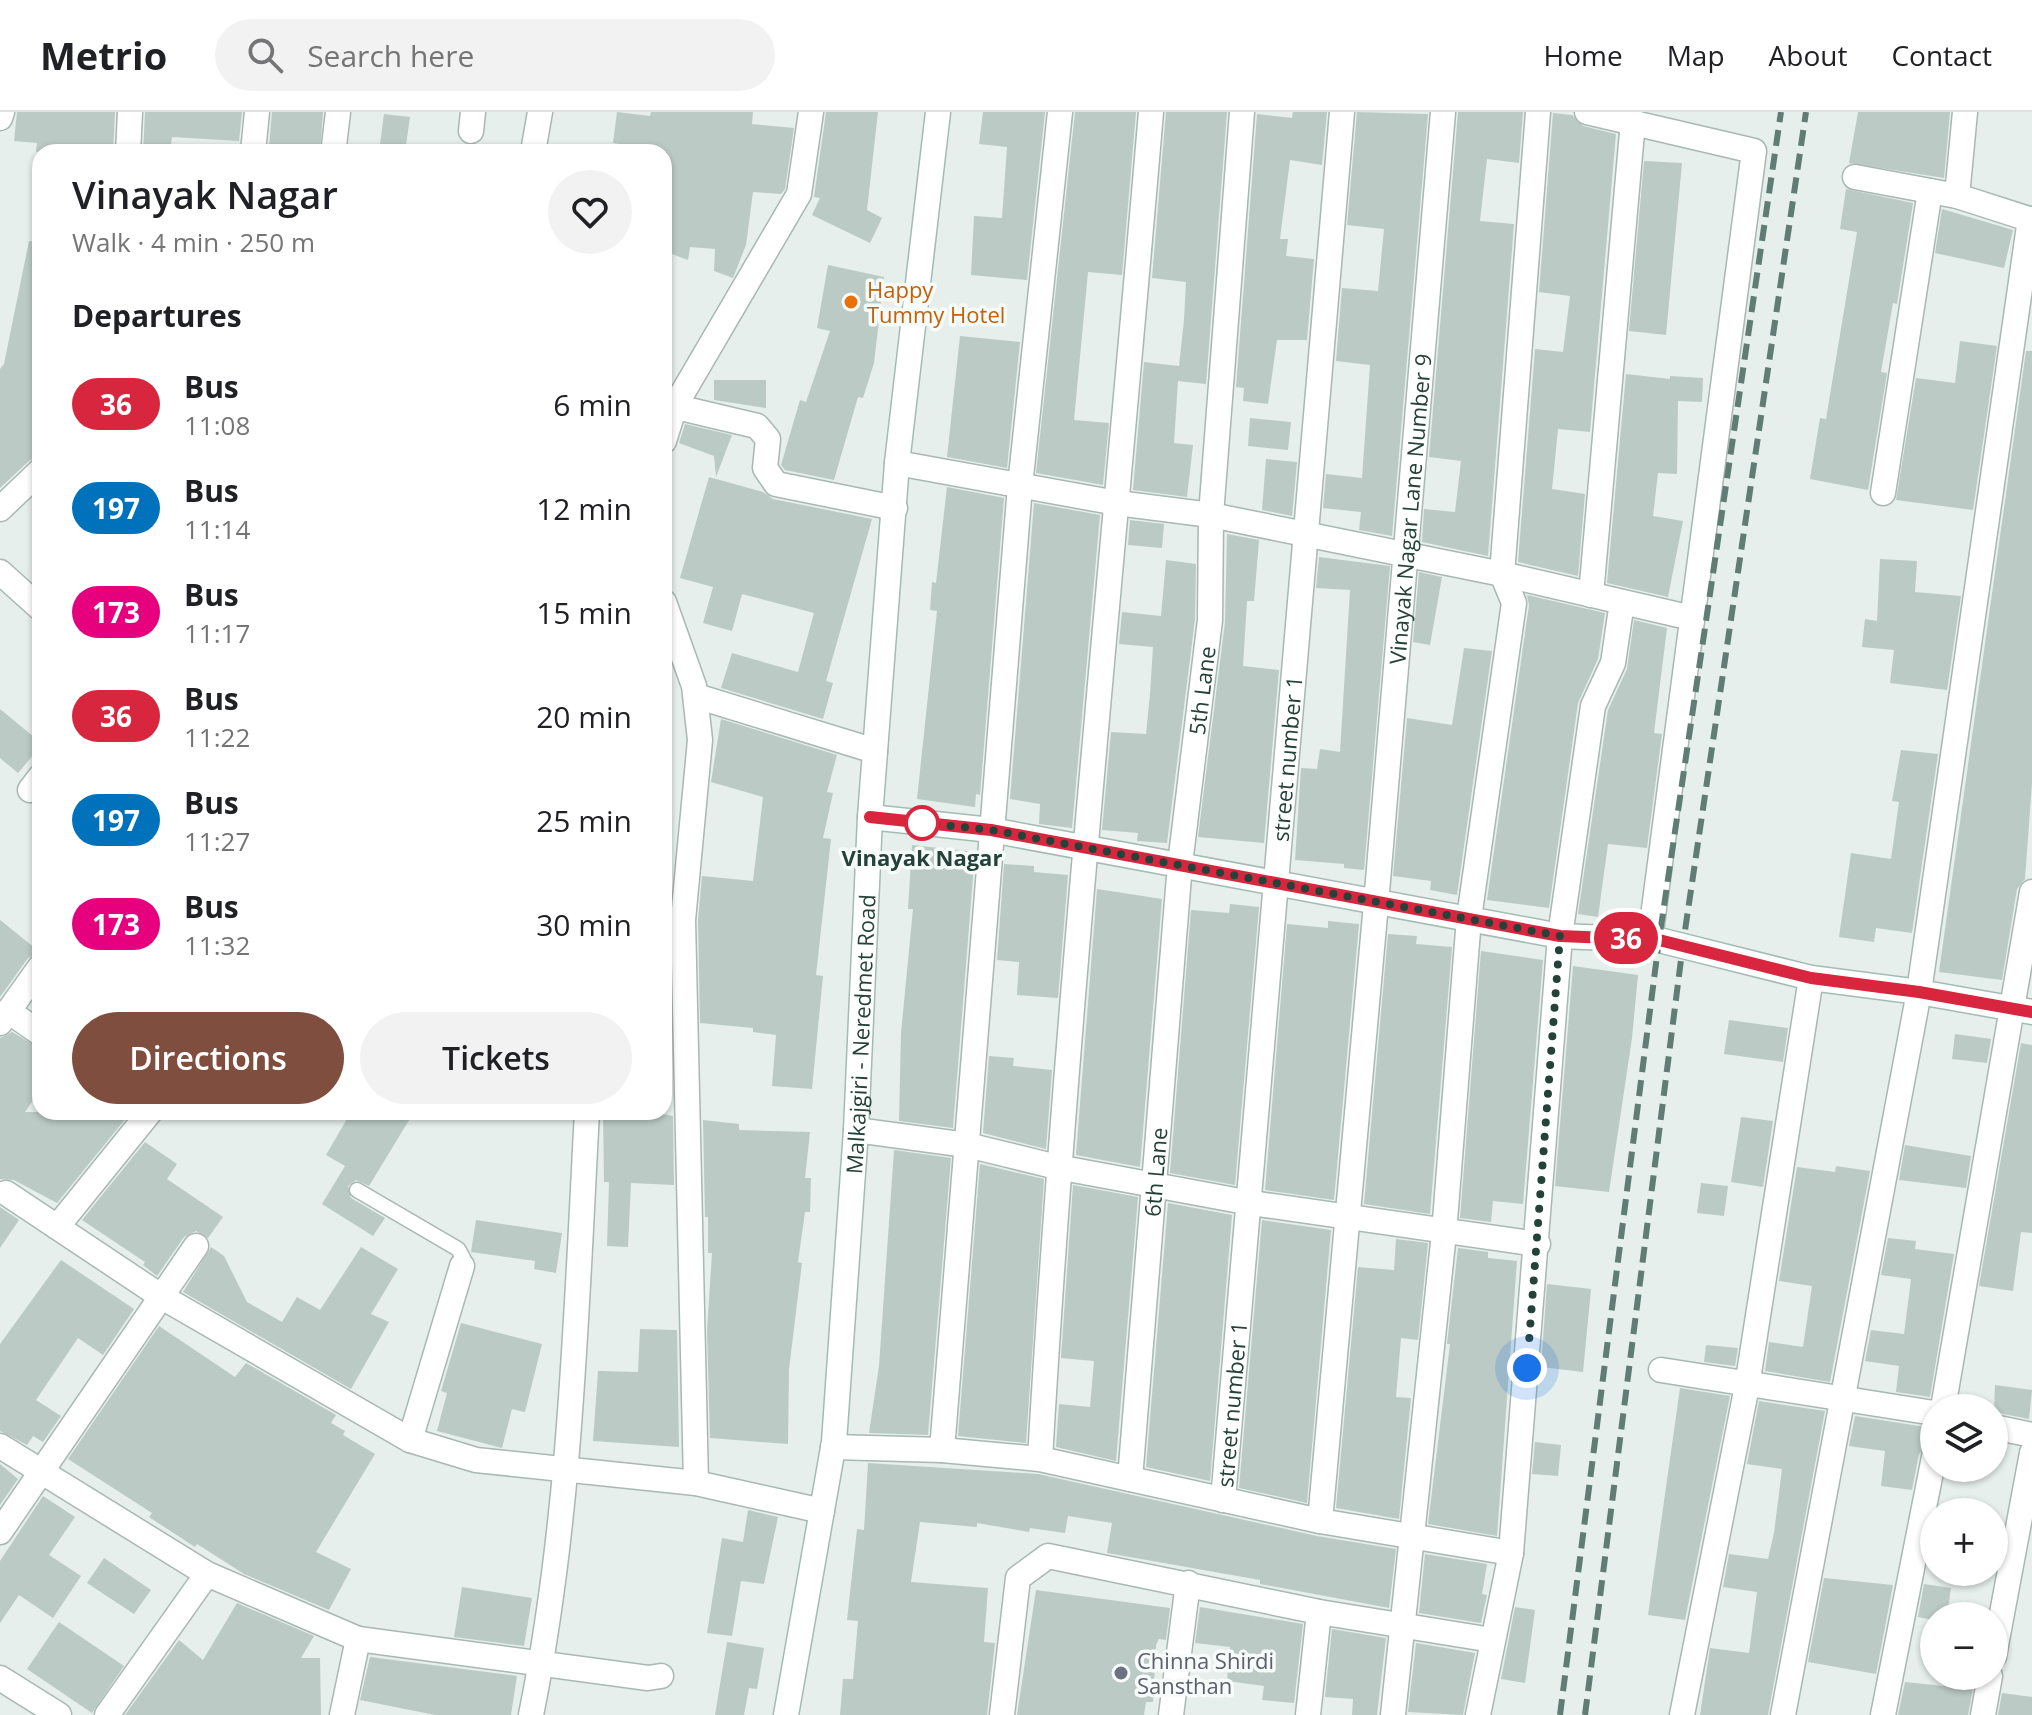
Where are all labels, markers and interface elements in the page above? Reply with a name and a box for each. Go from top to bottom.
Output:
search box [215,19,775,91]
text: Metrio [40,29,167,81]
icon: search [243,33,287,77]
text: Search here [307,35,474,76]
text: Home [1544,36,1623,74]
text: Map [1667,36,1725,74]
text: About [1769,36,1847,74]
text: Contact [1891,36,1992,74]
text: Vinayak Nagar [72,168,338,220]
button: heart [548,170,632,254]
text: Walk · 4 min · 250 m [72,224,315,260]
place label: Happy Tummy Hotel [867,274,1005,329]
marker: Happy Tummy Hotel [842,293,860,311]
text: Departures [72,295,242,336]
street label: Vinayak Nagar Lane Number 9 [1381,352,1437,665]
text: Bus [184,366,239,407]
text: 6 min [553,384,632,425]
text: 36 [100,385,132,423]
text: 11:08 [184,407,250,443]
text: Bus [184,470,239,511]
text: 12 min [536,488,632,529]
text: 197 [92,489,140,527]
text: 11:14 [184,511,250,547]
text: Bus [184,574,239,615]
text: 15 min [536,592,632,633]
text: 173 [92,593,140,631]
text: 11:17 [184,615,250,651]
street label: 5th Lane [1181,644,1222,736]
street label: street number 1 [1265,675,1309,843]
text: Bus [184,678,239,719]
text: 20 min [536,696,632,737]
text: 36 [100,697,132,735]
text: 11:22 [184,719,250,755]
text: Bus [184,782,239,823]
text: 25 min [536,800,632,841]
text: 197 [92,801,140,839]
marker: Vinayak Nagar [905,806,939,840]
text: 11:27 [184,823,250,859]
place label: Vinayak Nagar [842,842,1002,872]
text: Bus [184,886,239,927]
street label: Malkajgiri - Neredmet Road [838,893,882,1175]
text: 30 min [536,904,632,945]
text: 173 [92,905,140,943]
line badge: 36 [1590,912,1662,964]
text: 36 [1610,919,1642,957]
text: 11:32 [184,927,250,963]
button: Directions [72,1012,344,1104]
button: Tickets [360,1012,632,1104]
street label: 6th Lane [1136,1126,1174,1218]
street label: street number 1 [1209,1320,1253,1488]
your location [1507,1348,1547,1388]
map controls [1920,1394,2008,1690]
button: layers [1920,1394,2008,1482]
button: + [1920,1498,2008,1586]
button: − [1920,1602,2008,1690]
place label: Chinna Shirdi Sansthan [1137,1645,1274,1700]
marker: Chinna Shirdi Sansthan [1112,1664,1130,1682]

